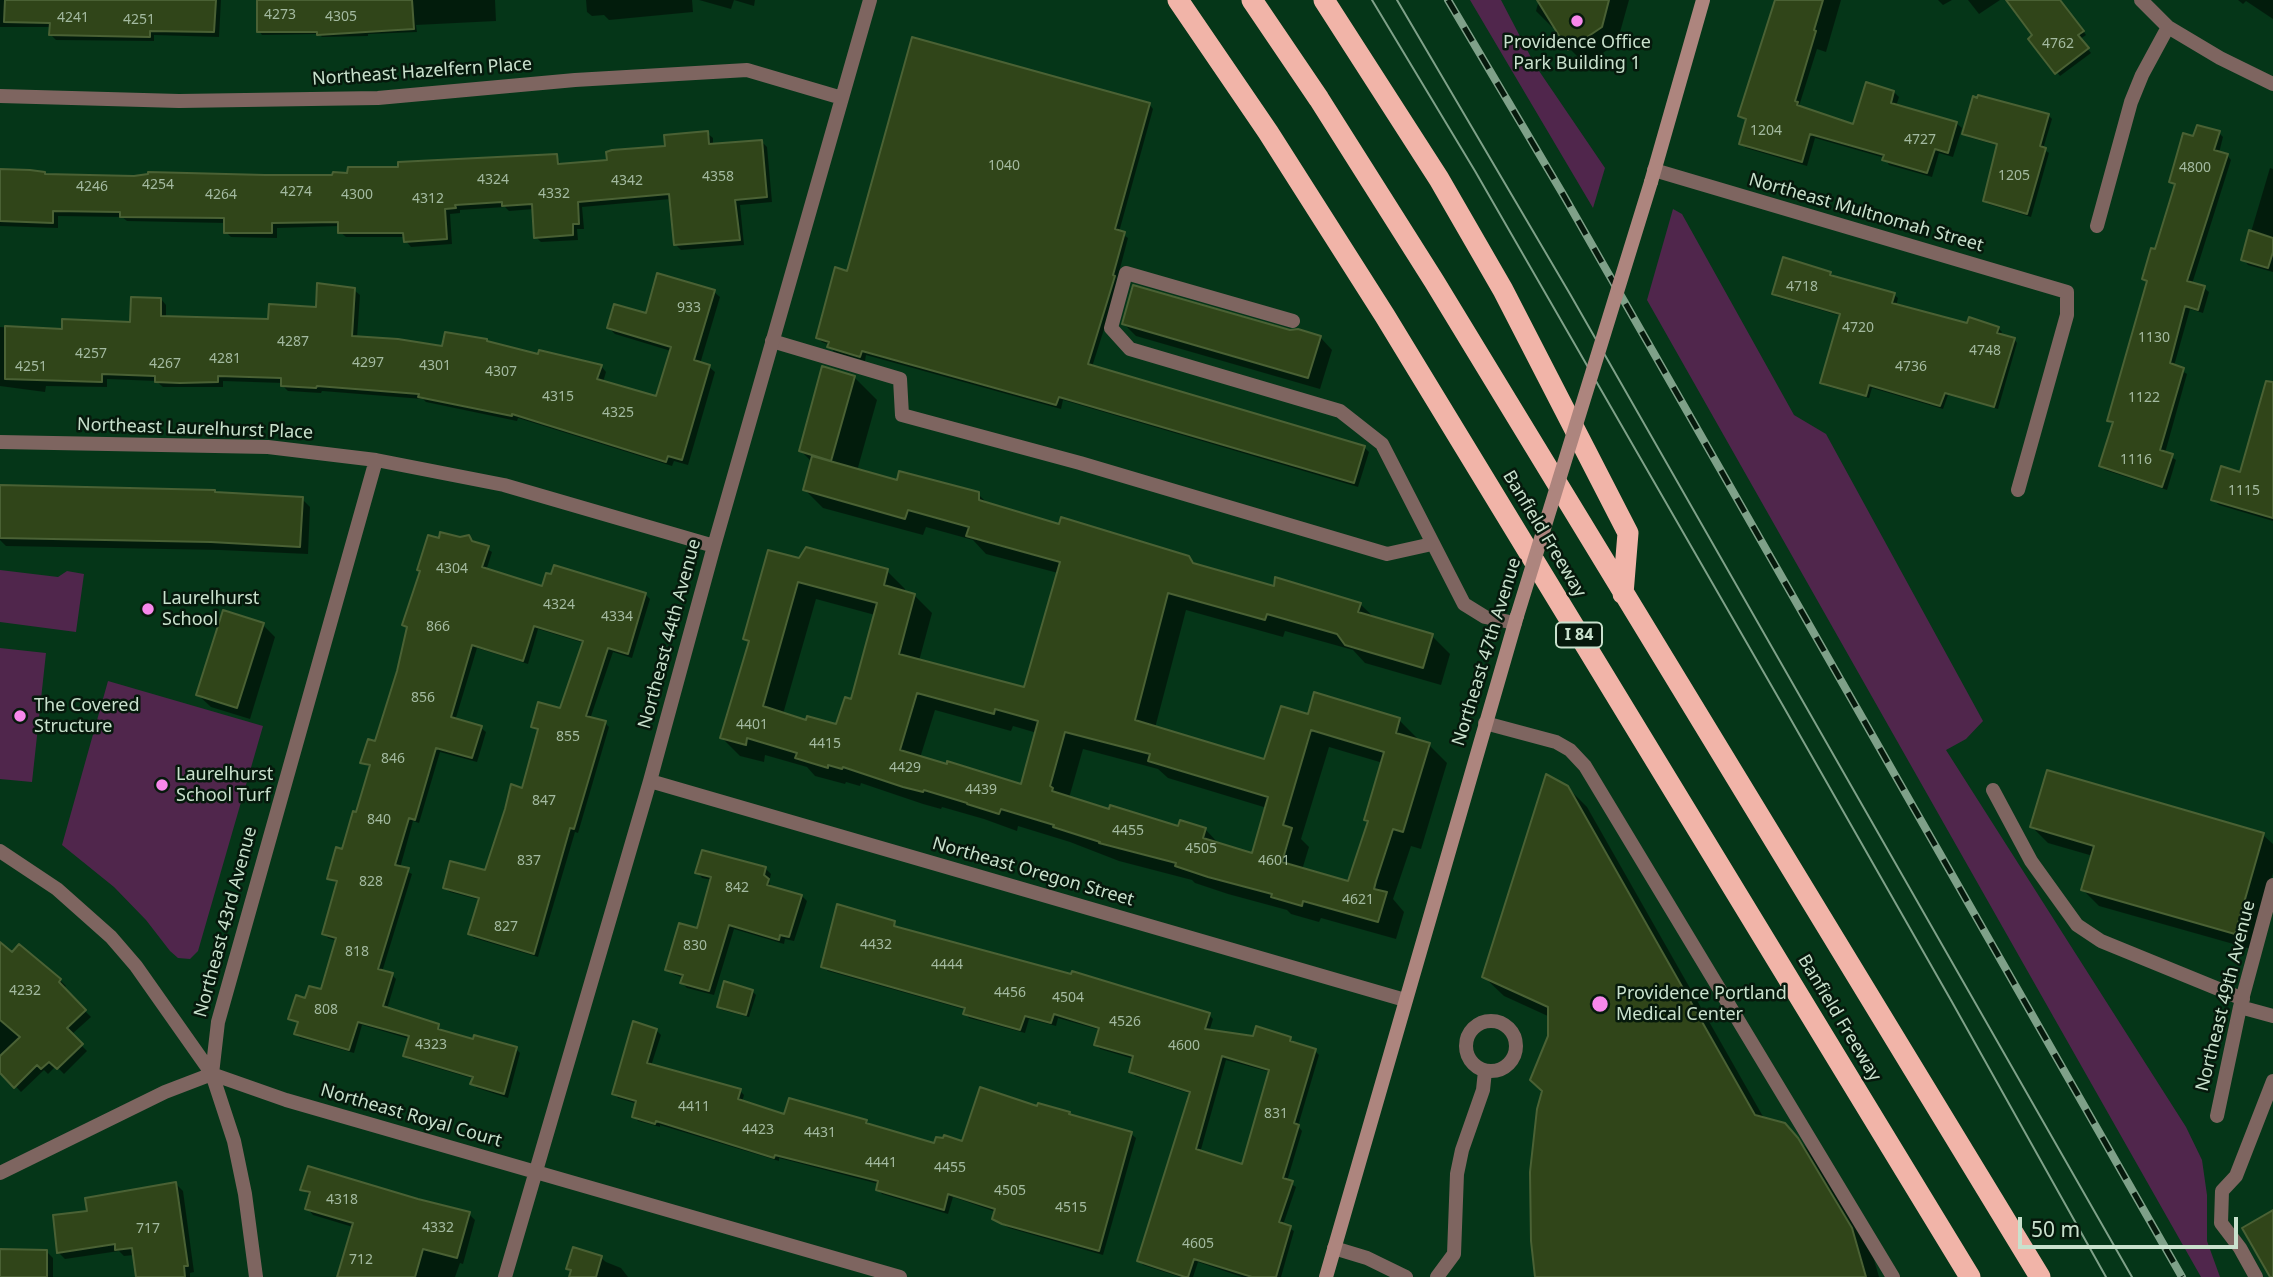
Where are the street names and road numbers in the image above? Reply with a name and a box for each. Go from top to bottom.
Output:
street label: Northeast Hazelfern Place [311,54,533,90]
street label: Northeast Multnomah Street [1746,169,1986,257]
street label: Northeast Laurelhurst Place [77,414,313,444]
street label: Banfield Freeway [1498,467,1590,601]
street label: Northeast 44th Avenue [634,537,706,731]
street label: Northeast 47th Avenue [1448,555,1526,749]
road number: I 84 [1556,622,1602,648]
street label: Northeast 43rd Avenue [190,824,262,1020]
street label: Northeast Oregon Street [930,833,1136,911]
street label: Northeast 49th Avenue [2192,898,2260,1094]
street label: Banfield Freeway [1793,951,1885,1085]
street label: Northeast Royal Court [318,1080,504,1152]

